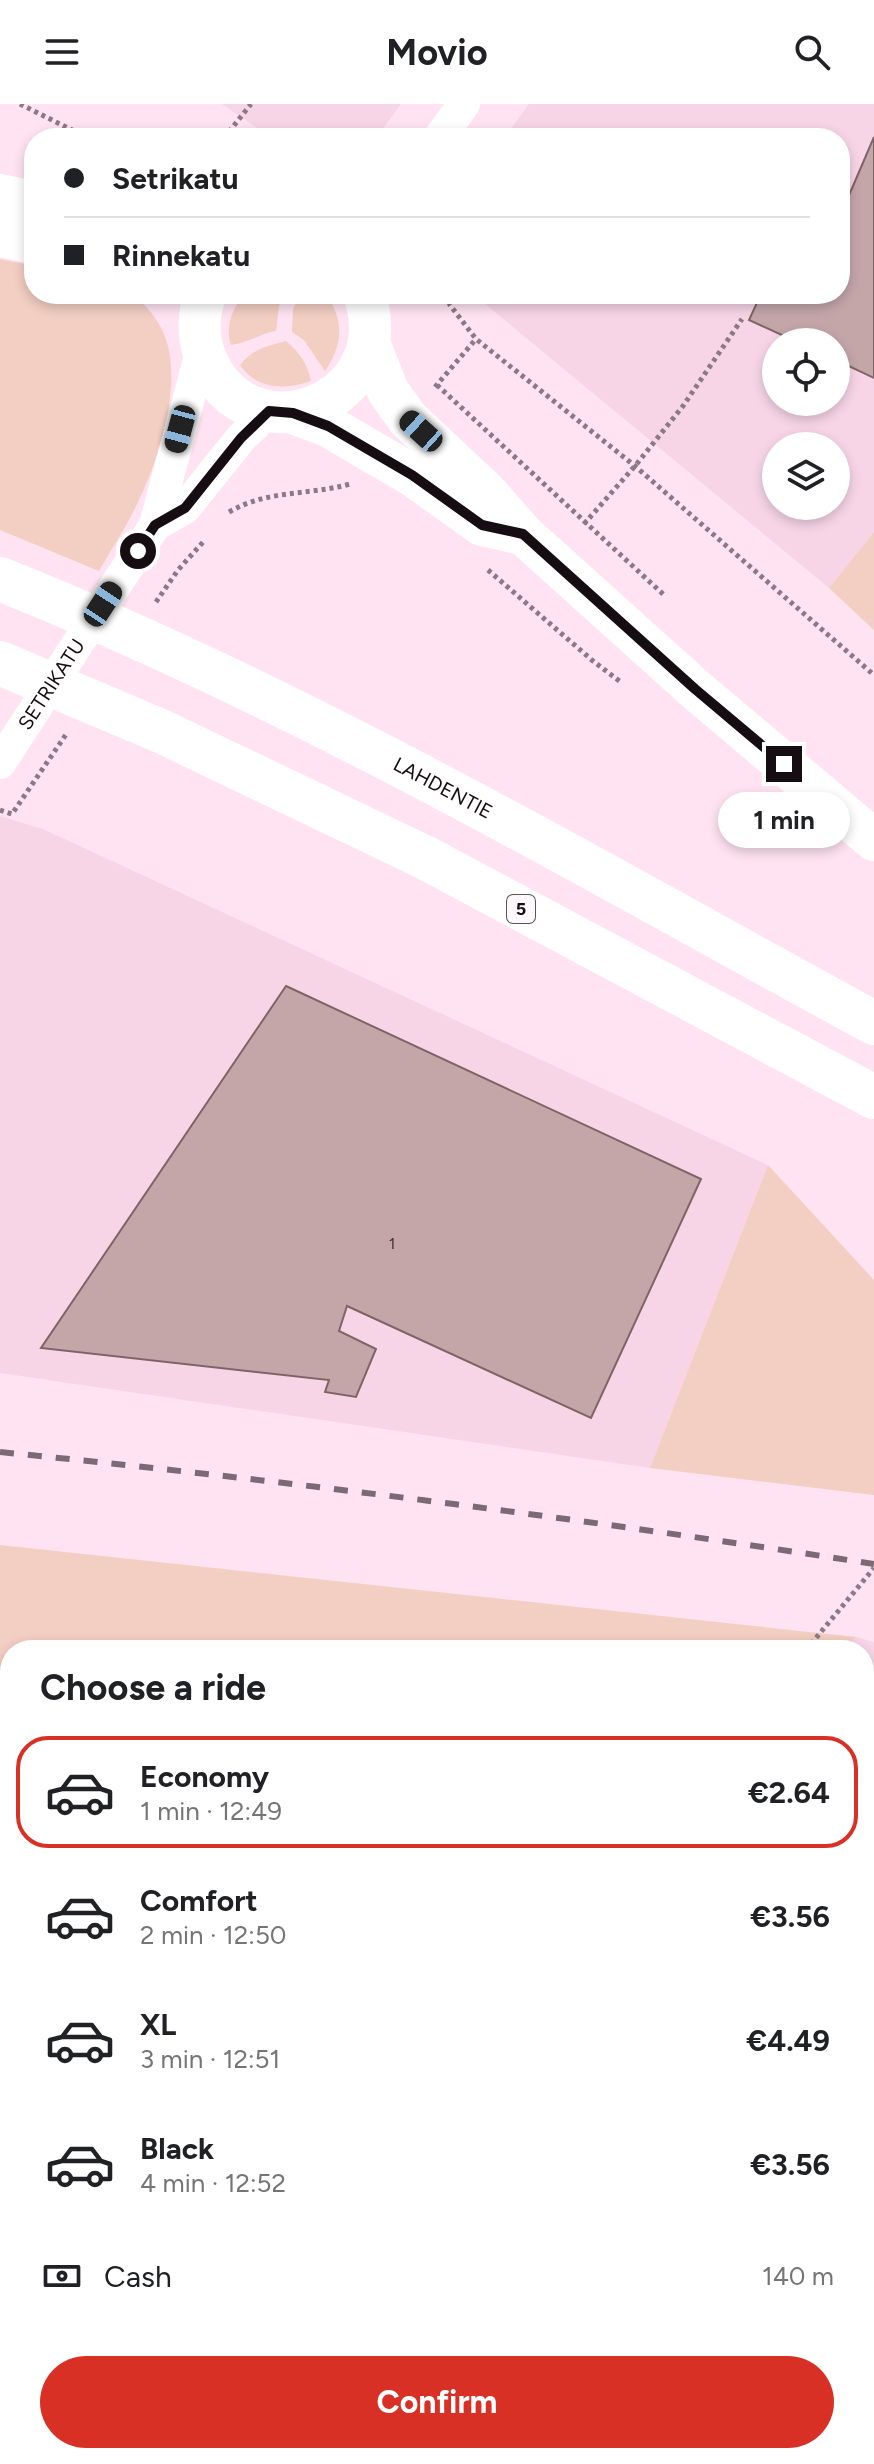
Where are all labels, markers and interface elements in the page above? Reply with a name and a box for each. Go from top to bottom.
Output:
icon: menu [40,30,84,74]
icon: search [790,30,834,74]
text: Movio [386,31,488,74]
text: Setrikatu [112,160,239,197]
text: Rinnekatu [112,237,250,274]
map controls [762,328,850,520]
button: locate [762,328,850,416]
car [162,403,198,455]
car [395,406,447,456]
button: layers [762,432,850,520]
route start [120,533,156,569]
car [80,577,126,631]
street label: SETRIKATU [13,634,90,734]
route end [766,746,802,782]
street label: LAHDENTIE [390,752,497,824]
callout: 1 min [718,792,850,848]
text: 1 min [753,804,815,836]
road number: 5 [507,895,535,923]
house number: 1 [389,1234,395,1253]
text: Choose a ride [40,1666,266,1709]
icon: car [44,1756,116,1828]
text: Economy [140,1758,269,1795]
text: €2.64 [748,1774,830,1811]
text: 1 min · 12:49 [140,1795,282,1827]
icon: car [44,1880,116,1952]
text: Comfort [140,1882,258,1919]
text: €3.56 [750,1898,830,1935]
text: 2 min · 12:50 [140,1919,287,1951]
icon: car [44,2004,116,2076]
text: XL [140,2006,176,2043]
text: €4.49 [746,2022,830,2059]
text: 3 min · 12:51 [140,2043,280,2075]
icon: car [44,2128,116,2200]
text: Black [140,2130,214,2167]
text: €3.56 [750,2146,830,2183]
text: 4 min · 12:52 [140,2167,286,2199]
icon: cash [40,2254,84,2298]
text: Cash [104,2258,172,2295]
text: 140 m [762,2260,834,2292]
button: Confirm [40,2356,834,2448]

